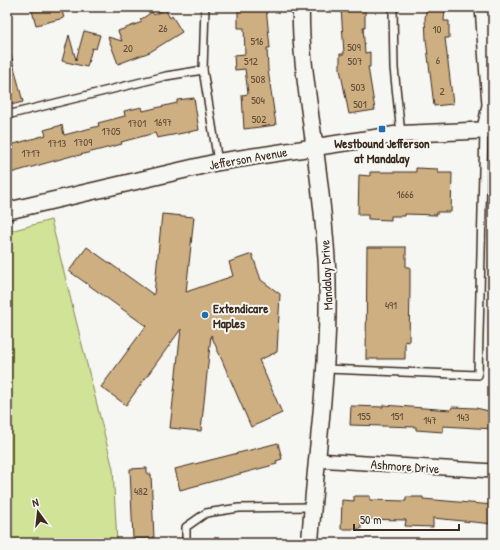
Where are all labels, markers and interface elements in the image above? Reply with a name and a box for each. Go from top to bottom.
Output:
house number: 26 [158,21,168,35]
house number: 10 [433,22,442,36]
house number: 516 [250,34,264,48]
house number: 509 [347,40,361,54]
house number: 20 [123,41,133,55]
house number: 6 [436,53,441,67]
house number: 512 [244,54,258,68]
house number: 507 [347,54,363,68]
house number: 508 [251,72,265,86]
house number: 503 [351,80,365,94]
house number: 2 [439,84,445,98]
house number: 504 [251,93,265,107]
house number: 501 [353,97,367,111]
house number: 502 [252,112,266,126]
house number: 1697 [154,115,172,129]
house number: 1701 [128,116,146,130]
house number: 1705 [101,124,121,138]
marker: Westbound Jefferson at Mandalay [377,124,387,134]
place label: Westbound Jefferson at Mandalay [334,134,430,168]
house number: 1709 [74,135,92,149]
house number: 1713 [48,136,66,150]
street label: Jefferson Avenue [207,142,289,174]
house number: 1717 [22,146,40,160]
house number: 1666 [396,187,414,201]
street label: Mandalay Drive [315,239,337,311]
house number: 491 [385,298,397,312]
place label: Extendicare Maples [213,299,269,333]
marker: Extendicare Maples [200,310,210,320]
house number: 155 [357,409,371,423]
house number: 151 [391,409,403,423]
house number: 143 [456,410,470,424]
house number: 147 [423,413,437,427]
street label: Ashmore Drive [370,455,440,477]
house number: 482 [134,484,148,498]
north arrow [18,492,58,532]
text: N [31,495,40,510]
scale bar [354,506,459,532]
text: 50 m [360,511,381,528]

